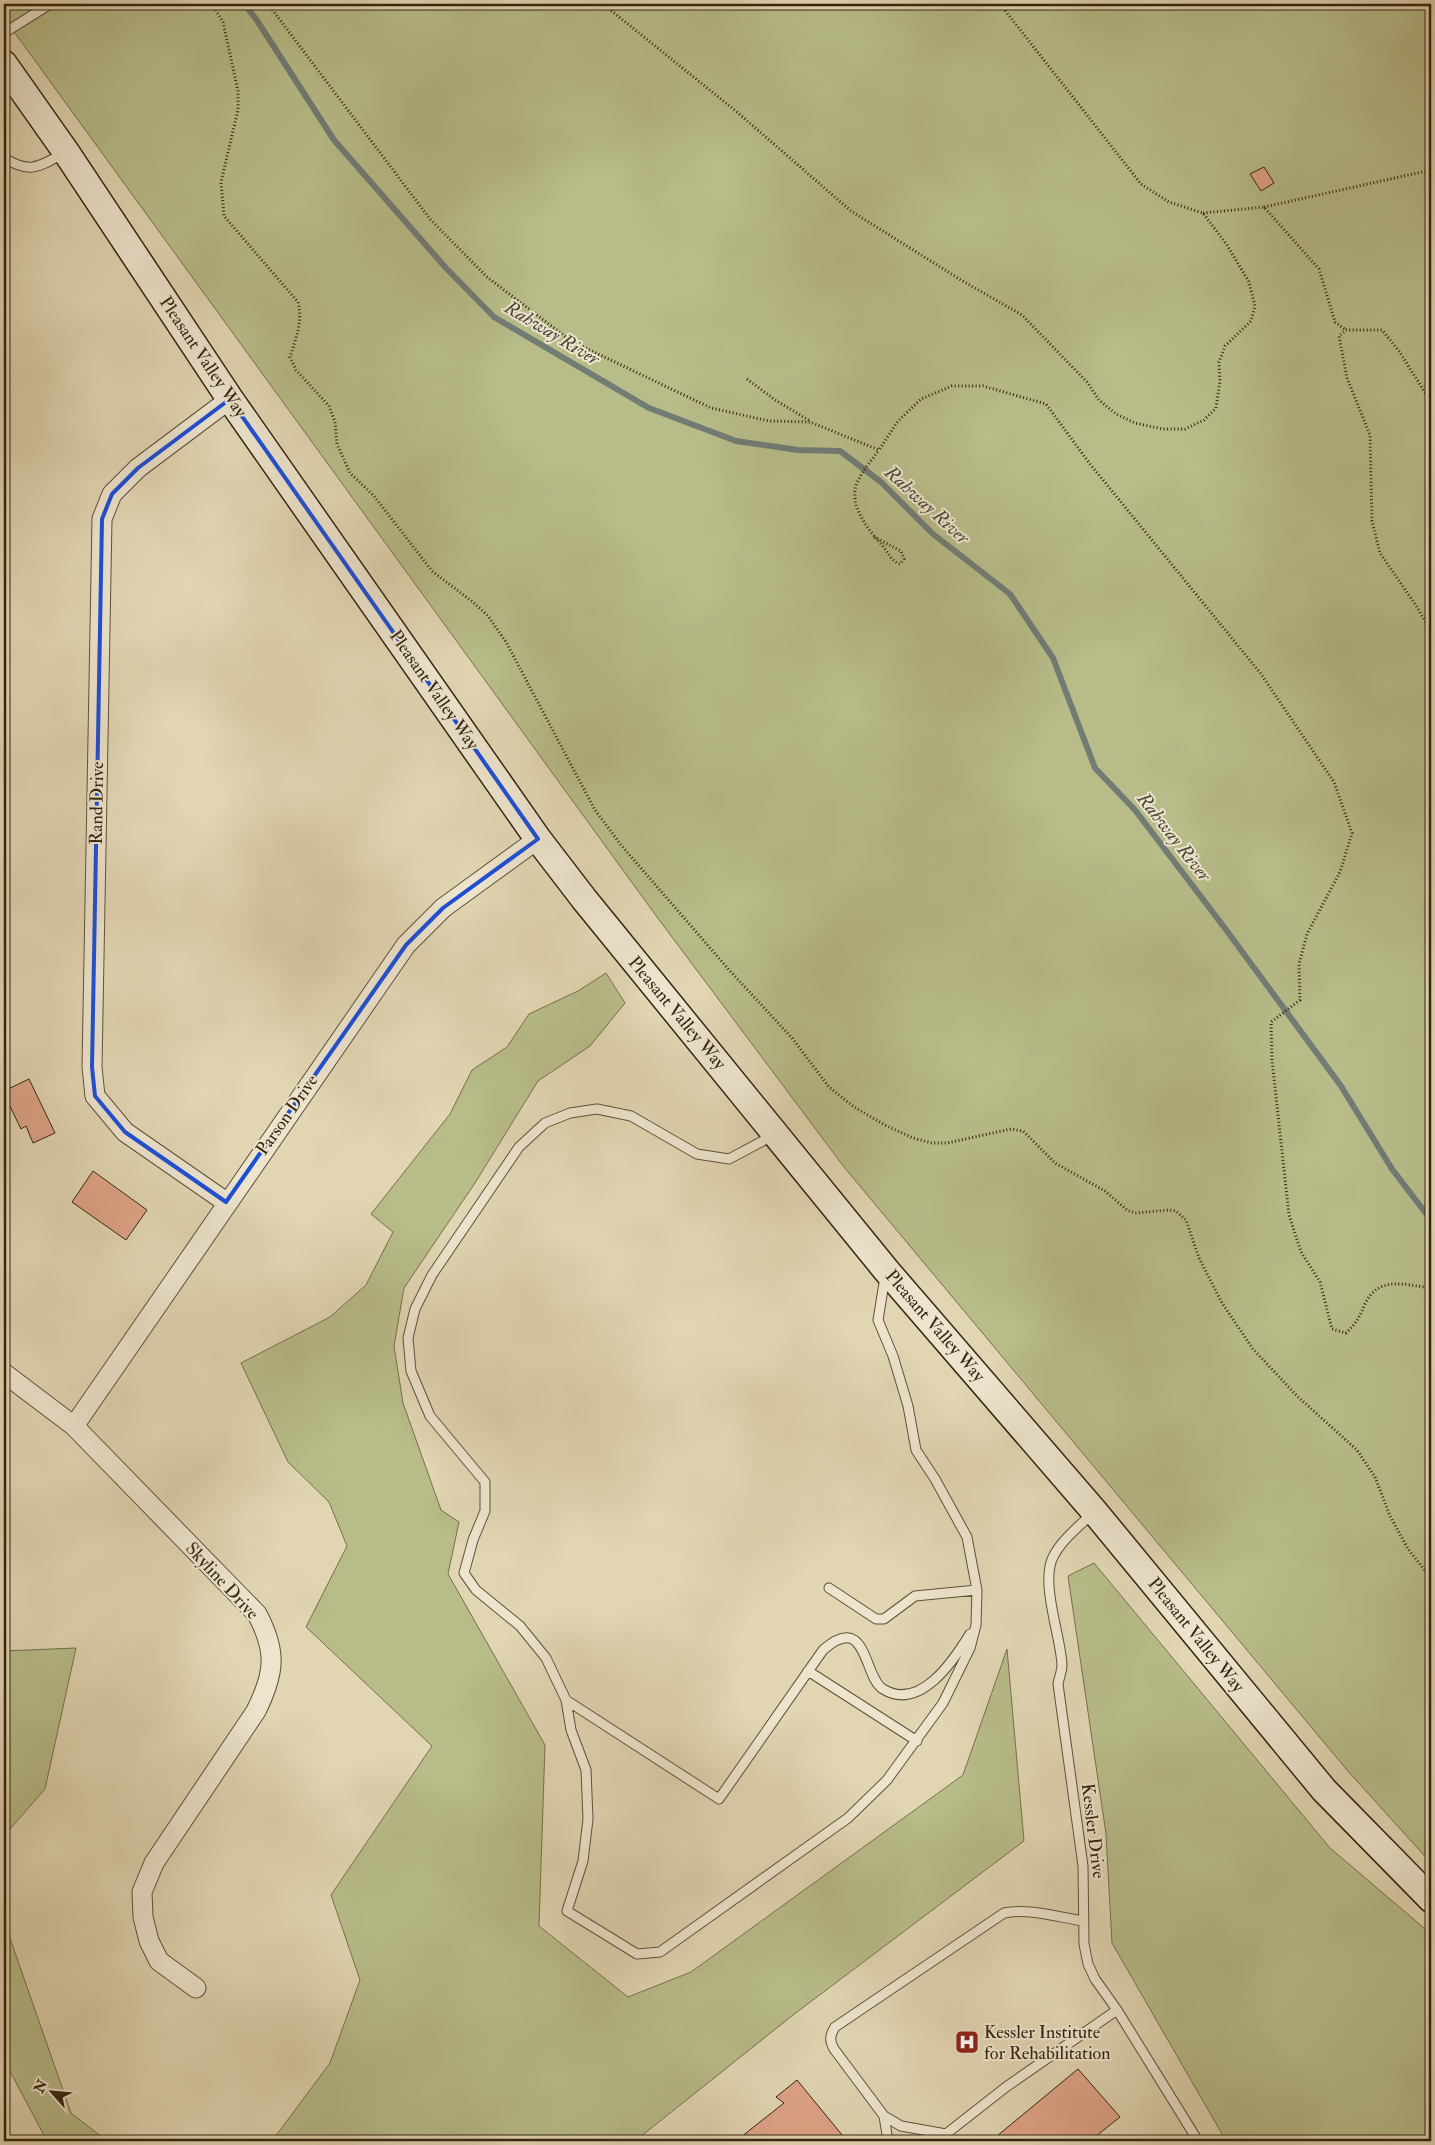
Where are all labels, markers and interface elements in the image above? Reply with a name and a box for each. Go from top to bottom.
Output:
street label: Pleasant Valley Way [154,292,253,423]
water label: Rahway River [499,295,605,371]
water label: Rahway River [879,460,975,550]
street label: Pleasant Valley Way [384,626,485,755]
street label: Rand Drive [85,761,109,845]
water label: Rahway River [1131,787,1217,887]
street label: Pleasant Valley Way [623,952,732,1075]
street label: Parson Drive [251,1070,323,1160]
street label: Pleasant Valley Way [880,1265,991,1388]
street label: Skyline Drive [180,1537,264,1625]
street label: Pleasant Valley Way [1143,1573,1250,1698]
street label: Kessler Drive [1076,1782,1110,1880]
place label: Kessler Institute for Rehabilitation [984,2021,1111,2065]
hospital icon: Kessler Institute for Rehabilitation [954,2029,980,2055]
north arrow [28,2068,78,2118]
text: N [30,2076,51,2097]

